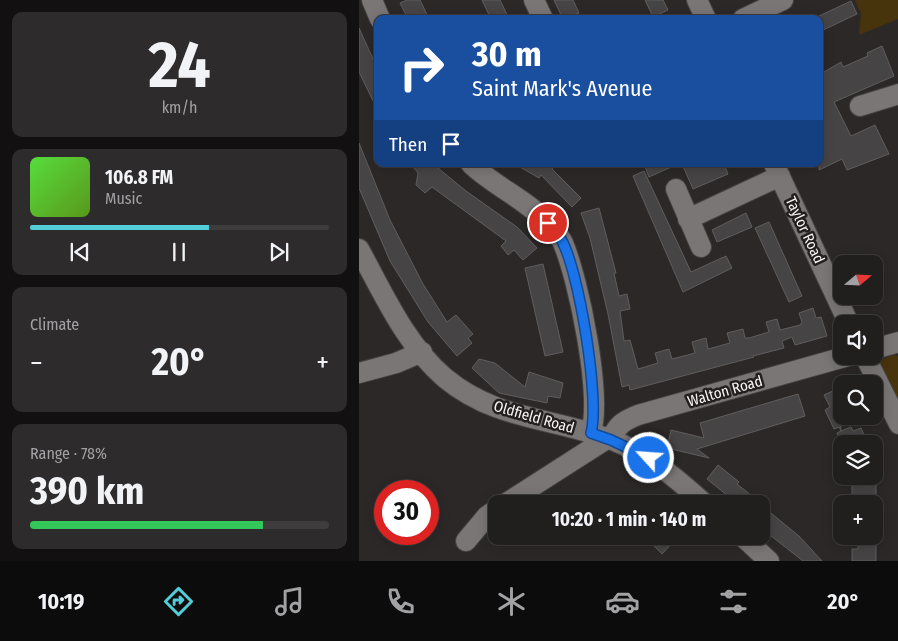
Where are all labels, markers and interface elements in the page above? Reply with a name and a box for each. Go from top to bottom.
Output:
text: 24 [148,26,211,104]
text: 30 m [472,33,542,75]
icon: right [389,35,454,100]
text: Saint Mark's Avenue [472,75,652,102]
text: km/h [162,98,197,117]
icon: arrive [437,130,465,158]
text: Then [389,133,427,156]
text: 106.8 FM [105,166,173,189]
text: Music [105,189,142,208]
street label: Taylor Road [782,194,828,266]
pin [527,202,569,244]
icon: arrive [534,209,562,237]
icon: previous [66,238,94,266]
icon: pause [165,238,193,266]
icon: next [265,238,293,266]
north arrow [833,255,883,305]
map controls [833,255,883,545]
text: Climate [30,315,79,334]
button: sound [833,315,883,365]
text: 20° [151,339,208,385]
text: − [30,346,43,379]
text: + [316,346,329,379]
street label: Walton Road [685,372,765,410]
button: search [833,375,883,425]
street label: Oldfield Road [492,397,576,437]
position arrow [622,431,674,483]
button: layers [833,435,883,485]
text: Range · 78% [30,444,107,463]
text: 390 km [30,468,144,514]
speed limit sign: 30 [374,480,439,545]
button: + [833,495,883,545]
text: 10:20 · 1 min · 140 m [552,508,706,531]
icon: directions [161,584,196,619]
icon: music [272,584,307,619]
icon: phone [383,584,418,619]
icon: climate [494,584,529,619]
icon: car [605,584,640,619]
icon: filters [716,584,751,619]
text: 10:19 [38,588,84,615]
text: 20° [827,588,860,615]

